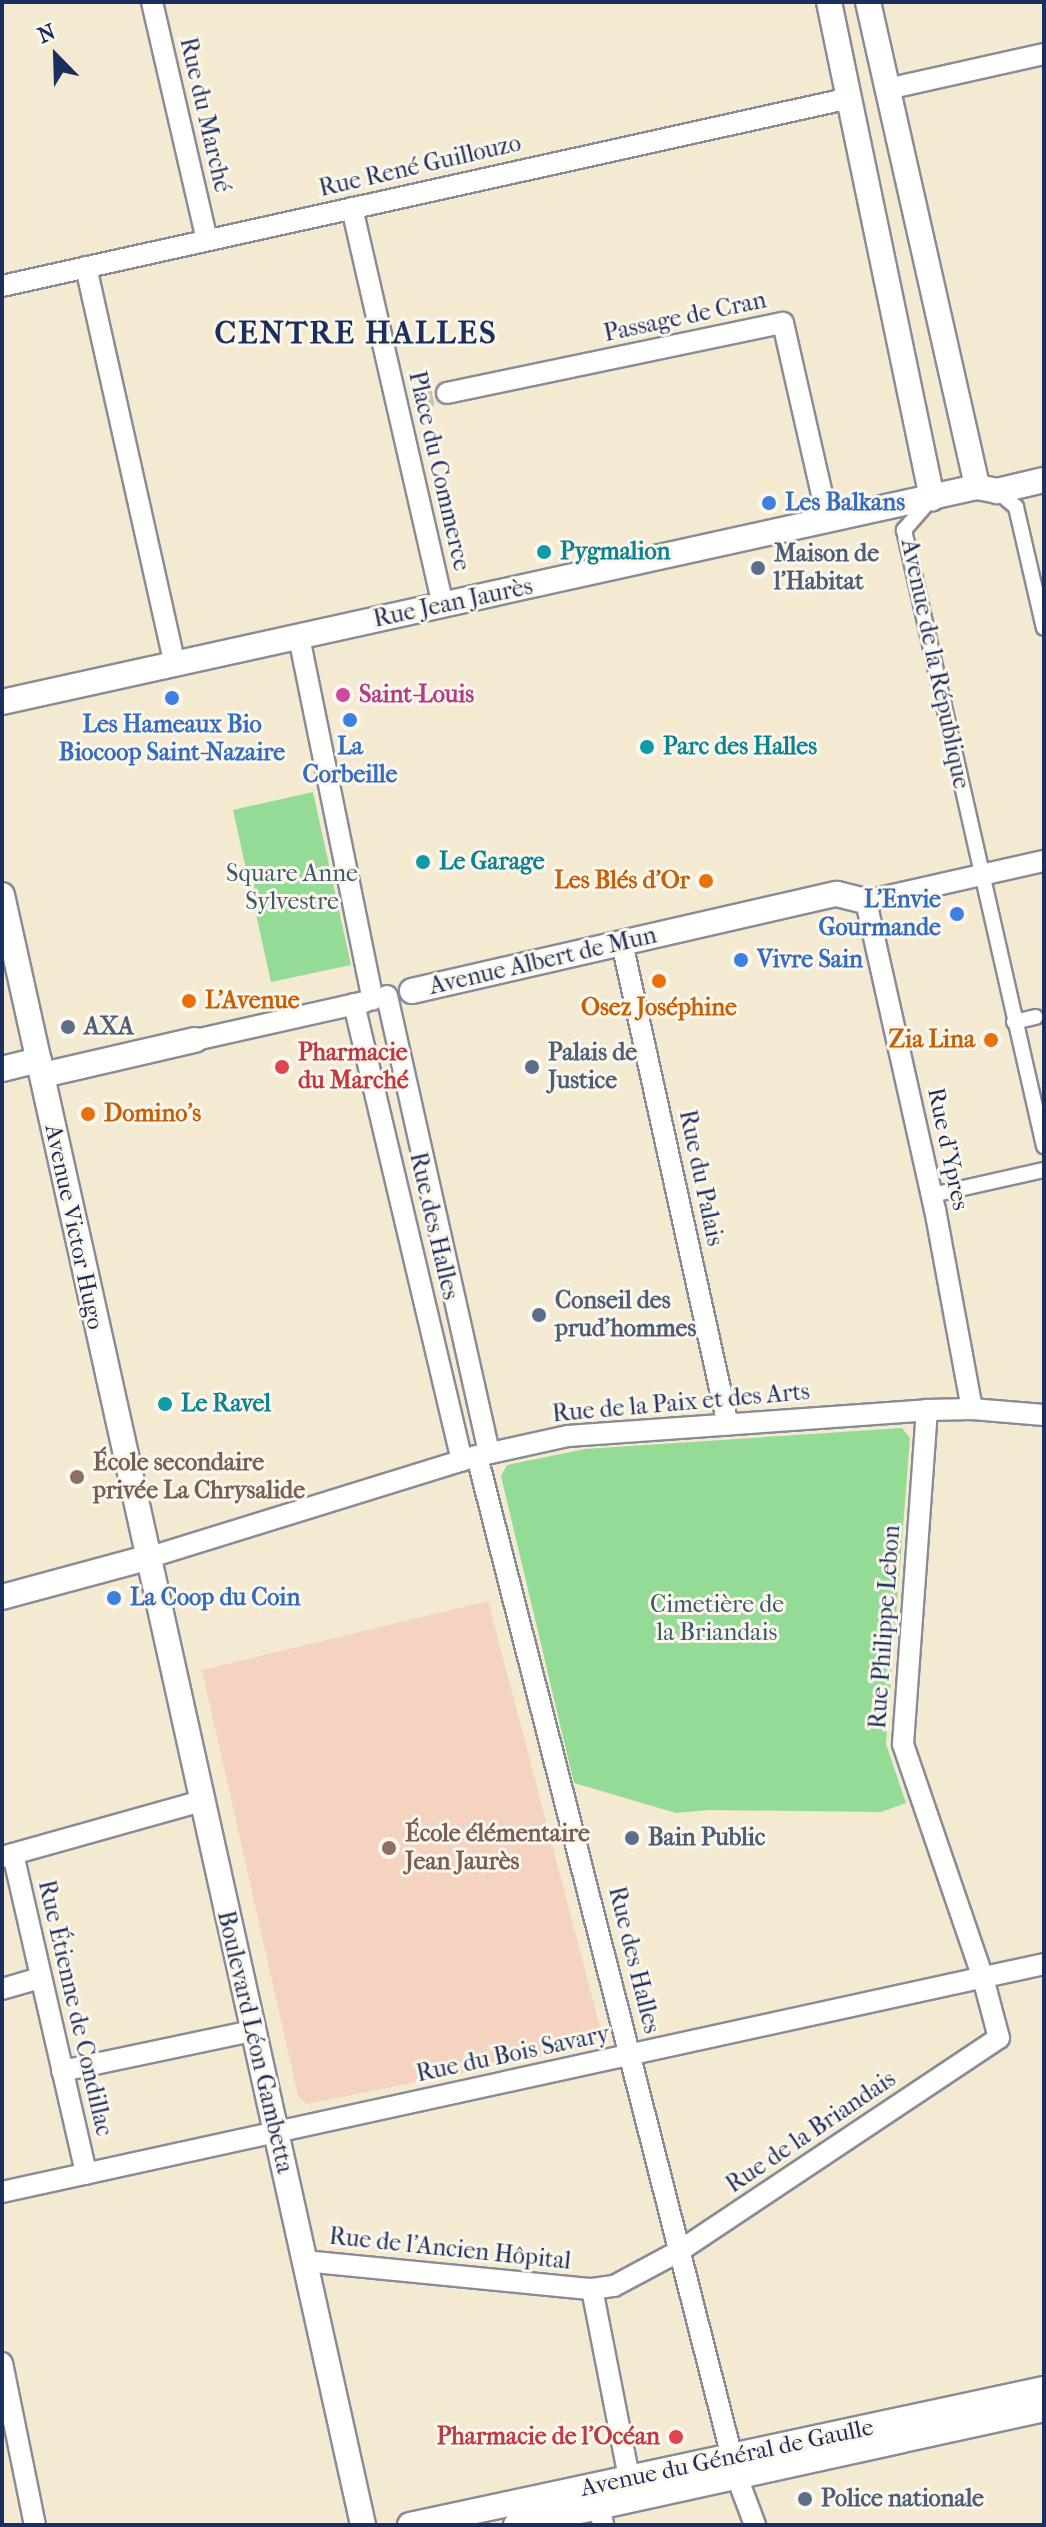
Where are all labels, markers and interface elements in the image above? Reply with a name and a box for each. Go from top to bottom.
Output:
north arrow [16,16,96,96]
text: N [34,19,59,49]
street label: Rue du Marché [173,35,237,195]
street label: Rue René Guillouzo [316,129,524,203]
street label: Passage de Cran [601,286,769,348]
district label: CENTRE HALLES [214,314,498,352]
street label: Place du Commerce [402,368,476,574]
place label: Les Balkans [785,489,905,517]
marker: Les Balkans [760,494,778,512]
street label: Avenue de la République [894,536,976,792]
place label: Pygmalion [560,538,670,566]
place label: Maison de l'Habitat [774,540,879,596]
marker: Pygmalion [535,543,553,561]
marker: Maison de l'Habitat [749,559,767,577]
street label: Rue Jean Jaurès [371,572,535,634]
place label: Saint-Louis [359,681,474,709]
marker: Saint-Louis [334,686,352,704]
marker: Les Hameaux Bio Biocoop Saint-Nazaire [163,689,181,707]
place label: Les Hameaux Bio Biocoop Saint-Nazaire [59,711,285,767]
marker: La Corbeille [341,711,359,729]
place label: La Corbeille [303,733,397,789]
place label: Parc des Halles [663,733,817,761]
marker: Parc des Halles [638,738,656,756]
place label: Le Garage [439,848,545,876]
marker: Le Garage [414,853,432,871]
park label: Square Anne Sylvestre [226,860,358,916]
place label: Les Blés d'Or [554,867,690,895]
marker: Les Blés d'Or [697,872,715,890]
place label: L'Envie Gourmande [818,886,941,942]
marker: L'Envie Gourmande [948,905,966,923]
street label: Avenue Albert de Mun [427,921,659,1001]
place label: Vivre Sain [757,946,863,974]
marker: Vivre Sain [732,951,750,969]
marker: Osez Joséphine [650,972,668,990]
place label: L'Avenue [205,987,300,1015]
marker: L'Avenue [180,992,198,1010]
place label: Osez Joséphine [581,994,737,1022]
place label: AXA [84,1013,134,1041]
marker: AXA [59,1018,77,1036]
place label: Zia Lina [889,1026,975,1054]
marker: Zia Lina [982,1031,1000,1049]
place label: Pharmacie du Marché [298,1039,409,1095]
place label: Palais de Justice [548,1039,637,1095]
marker: Pharmacie du Marché [273,1058,291,1076]
marker: Palais de Justice [523,1058,541,1076]
street label: Rue d'Ypres [921,1085,975,1213]
place label: Domino's [104,1100,201,1128]
marker: Domino's [79,1105,97,1123]
street label: Rue du Palais [673,1107,729,1249]
street label: Avenue Victor Hugo [38,1122,110,1332]
street label: Rue des Halles [403,1150,465,1302]
place label: Conseil des prud'hommes [555,1287,696,1343]
marker: Conseil des prud'hommes [530,1306,548,1324]
street label: Rue de la Paix et des Arts [551,1377,811,1429]
place label: Le Ravel [181,1390,271,1418]
marker: Le Ravel [156,1395,174,1413]
place label: École secondaire privée La Chrysalide [93,1449,305,1505]
marker: École secondaire privée La Chrysalide [68,1468,86,1486]
street label: Rue Philippe Lebon [864,1524,906,1730]
place label: La Coop du Coin [130,1584,300,1612]
marker: La Coop du Coin [105,1589,123,1607]
park label: Cimetière de la Briandais [650,1591,784,1647]
place label: École élémentaire Jean Jaurès [405,1820,590,1876]
place label: Bain Public [648,1824,765,1852]
marker: Bain Public [623,1829,641,1847]
marker: École élémentaire Jean Jaurès [380,1839,398,1857]
street label: Rue Étienne de Condillac [32,1877,118,2139]
street label: Rue des Halles [602,1884,666,2036]
street label: Boulevard Léon Gambetta [211,1908,299,2176]
street label: Rue du Bois Savary [414,2019,612,2089]
street label: Rue de la Briandais [721,2065,901,2199]
street label: Rue de l'Ancien Hôpital [328,2222,572,2276]
street label: Avenue du Général de Gaulle [578,2413,876,2503]
place label: Pharmacie de l'Océan [437,2423,660,2451]
marker: Pharmacie de l'Océan [667,2428,685,2446]
place label: Police nationale [821,2485,984,2513]
marker: Police nationale [796,2490,814,2508]

